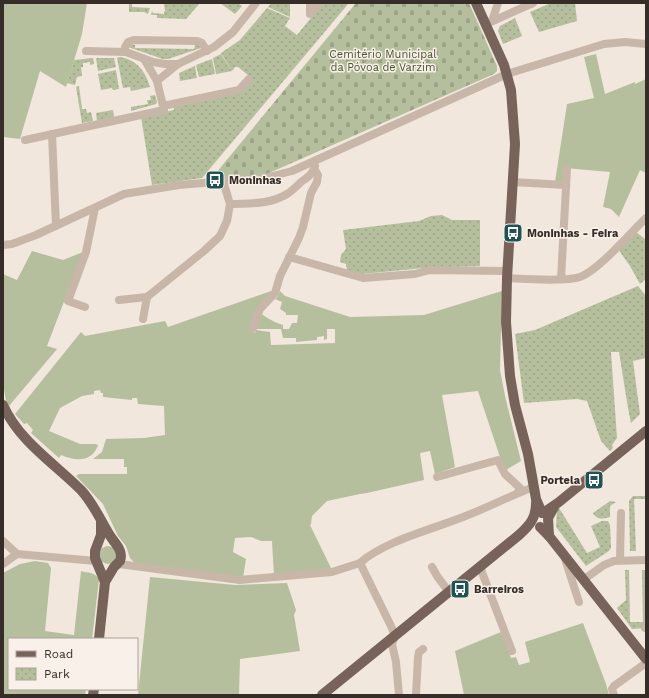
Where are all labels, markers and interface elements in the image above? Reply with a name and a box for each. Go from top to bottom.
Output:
park label: Cemitério Municipal da Póvoa de Varzim [329,48,437,74]
bus stop icon: Moninhas [204,169,226,191]
place label: Moninhas [229,174,282,187]
bus stop icon: Moninhas - Feira [502,222,524,244]
place label: Moninhas - Feira [527,227,619,240]
bus stop icon: Portela [583,469,605,491]
place label: Portela [540,474,581,487]
bus stop icon: Barreiros [449,578,471,600]
place label: Barreiros [474,583,524,596]
legend [8,638,138,690]
text: Road [44,647,73,661]
text: Park [44,667,70,681]

